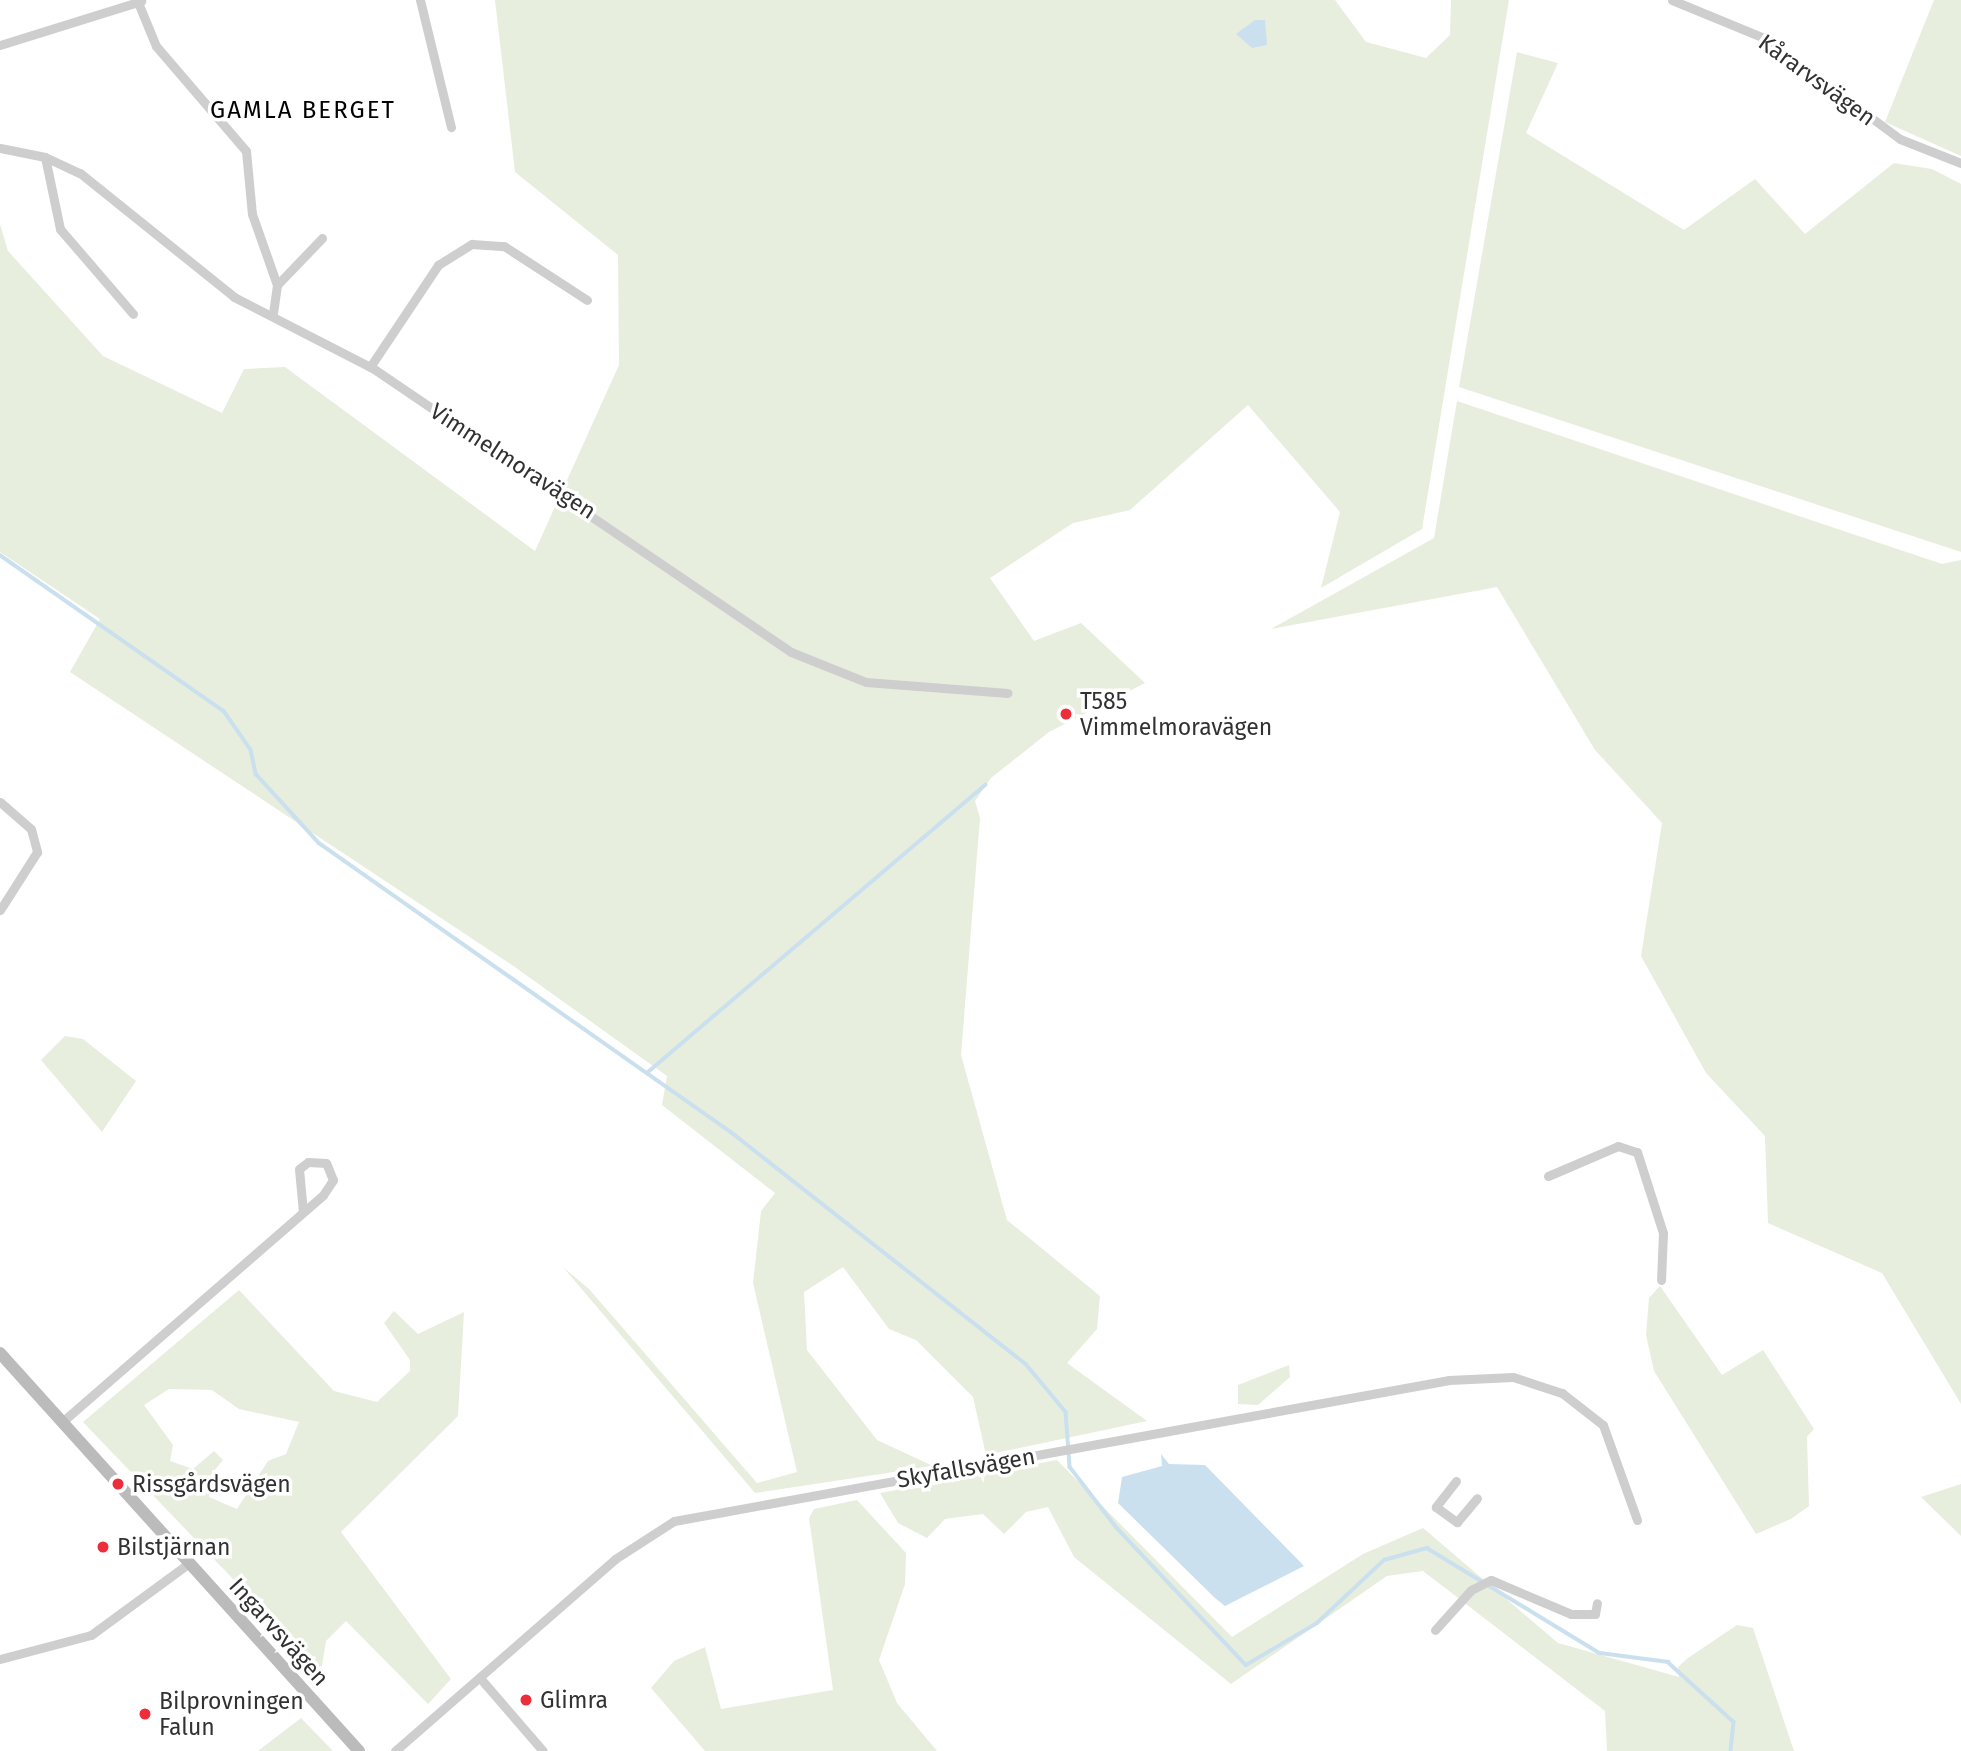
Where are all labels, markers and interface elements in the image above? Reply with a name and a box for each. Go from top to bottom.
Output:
street label: Kårarvsvägen [1753,28,1881,132]
district label: GAMLA BERGET [212,97,394,125]
street label: Vimmelmoravägen [425,397,601,525]
place label: T585 Vimmelmoravägen [1080,687,1272,741]
marker: T585 Vimmelmoravägen [1058,706,1074,722]
street label: Skyfallsvägen [895,1442,1037,1494]
place label: Rissgårdsvägen [132,1470,291,1498]
marker: Rissgårdsvägen [110,1476,126,1492]
place label: Bilstjärnan [117,1533,231,1561]
marker: Bilstjärnan [95,1539,111,1555]
street label: Ingarvsvägen [223,1572,335,1692]
place label: Glimra [540,1686,608,1714]
place label: Bilprovningen Falun [159,1687,304,1741]
marker: Glimra [518,1692,534,1708]
marker: Bilprovningen Falun [137,1706,153,1722]

